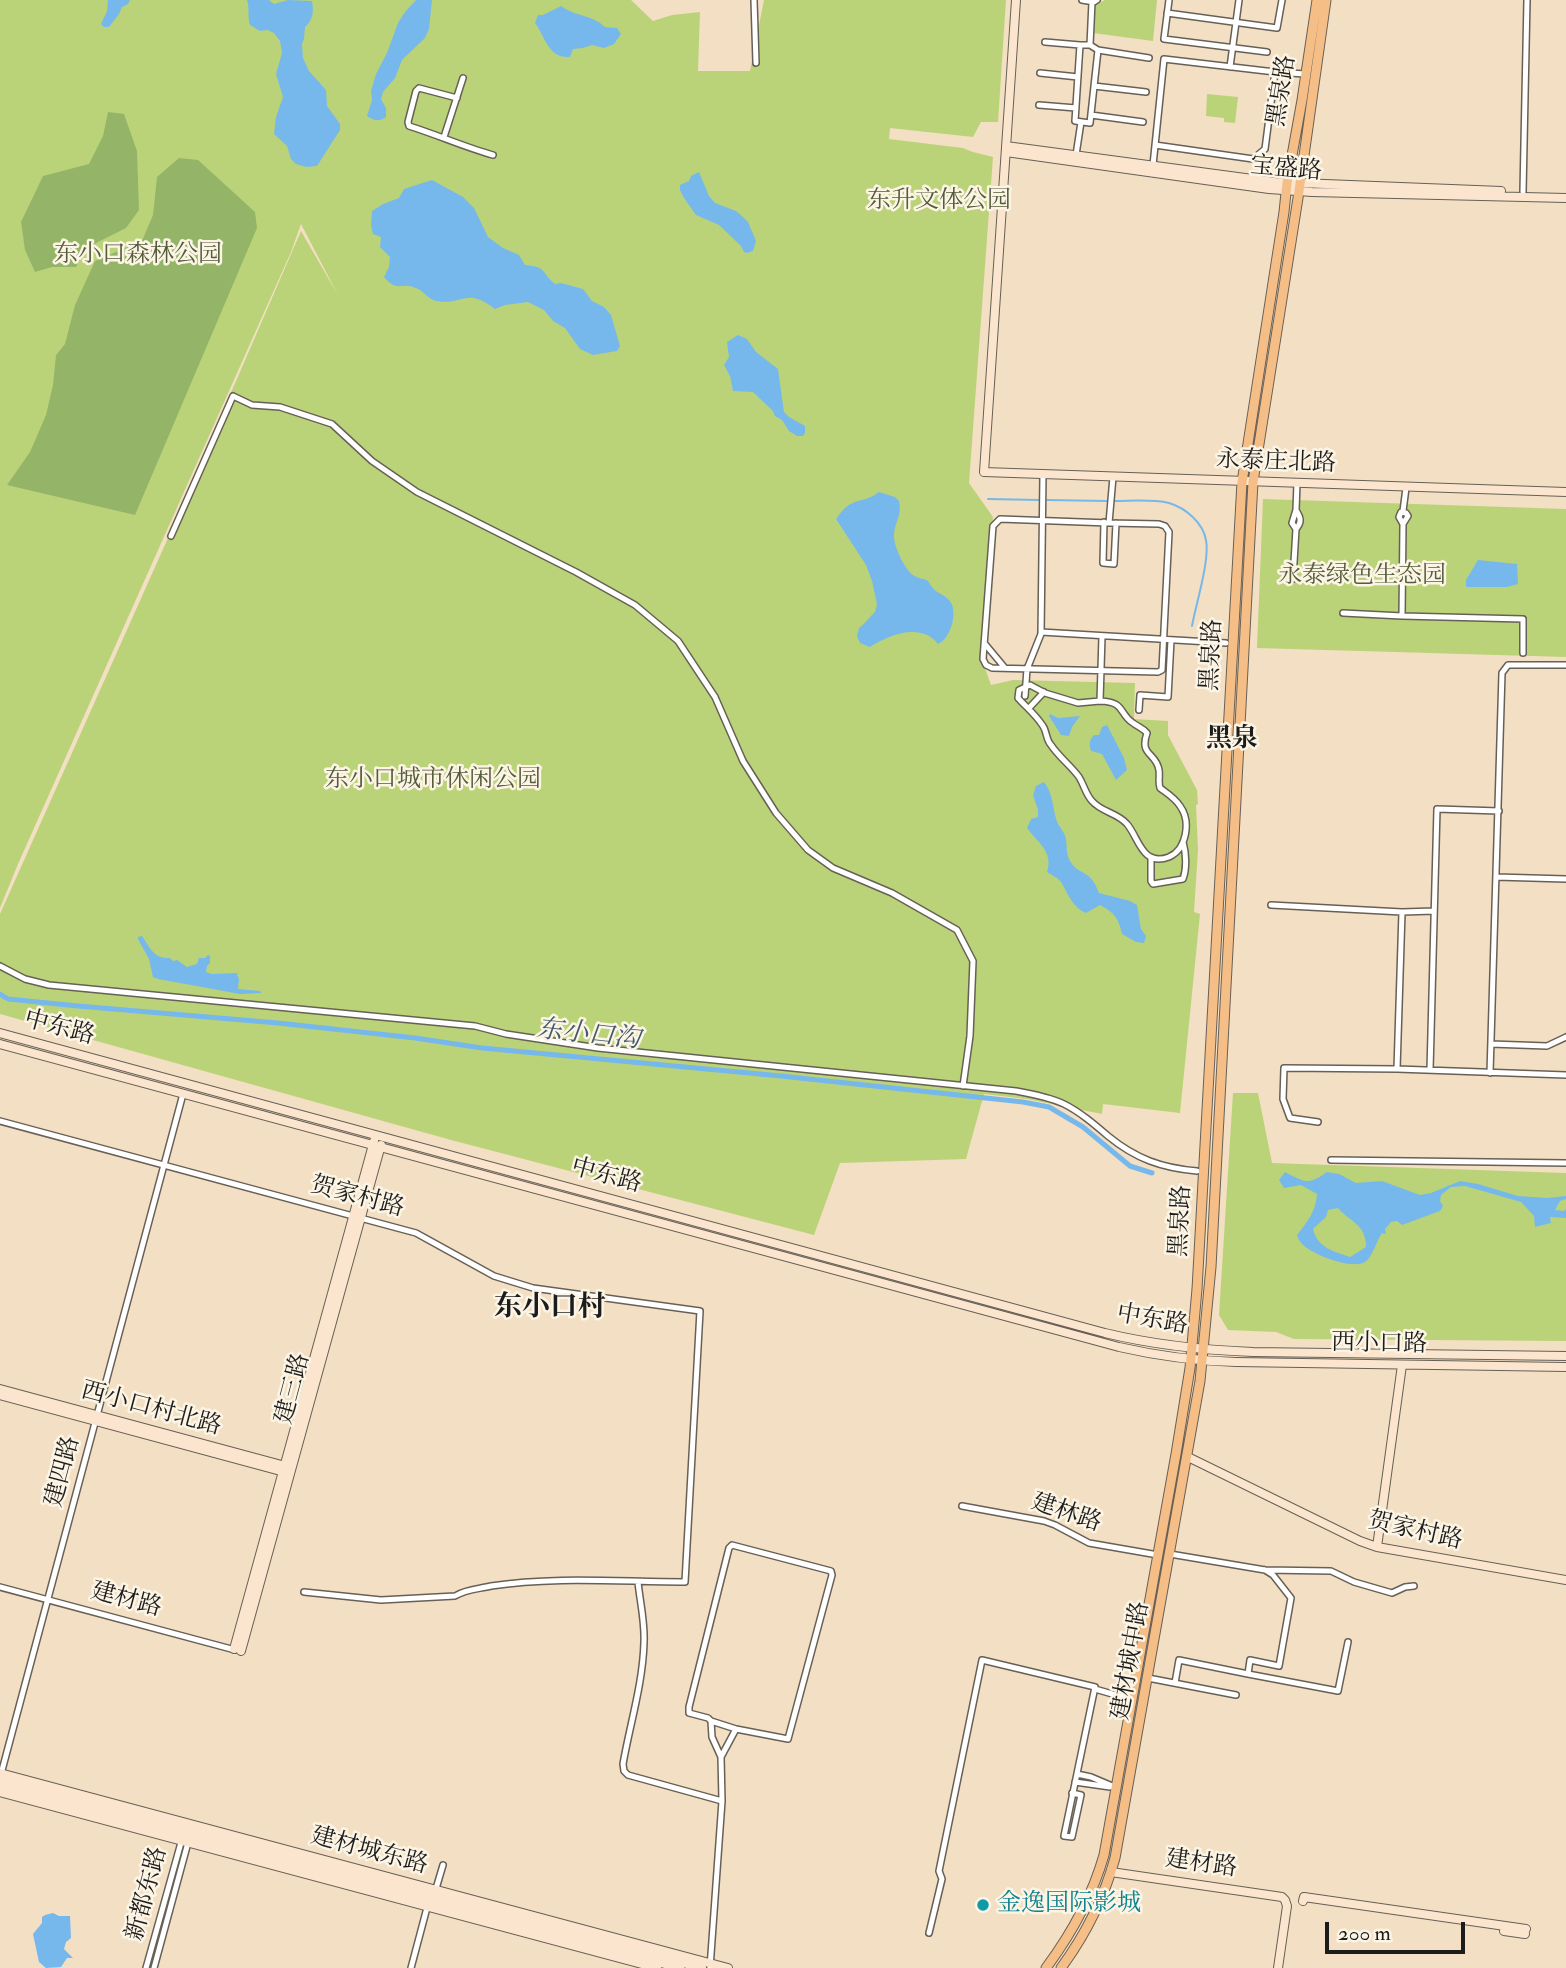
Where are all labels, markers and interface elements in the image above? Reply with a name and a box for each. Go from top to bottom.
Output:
street label: 黑泉路 [1263,53,1303,129]
street label: 宝盛路 [1249,153,1323,187]
park label: 东升文体公园 [867,188,1011,216]
park label: 东小口森林公园 [54,242,222,270]
street label: 永泰庄北路 [1216,447,1336,479]
park label: 永泰绿色生态园 [1278,563,1446,591]
street label: 黑泉路 [1197,618,1229,692]
district label: 黑泉 [1206,724,1258,756]
park label: 东小口城市休闲公园 [325,767,541,795]
street label: 中东路 [20,1006,98,1052]
water label: 东小口沟 [535,1015,641,1057]
street label: 中东路 [567,1154,645,1200]
street label: 贺家村路 [307,1172,407,1224]
street label: 黑泉路 [1166,1184,1198,1258]
district label: 东小口村 [494,1292,606,1326]
street label: 中东路 [1114,1301,1190,1341]
street label: 西小口路 [1331,1330,1427,1360]
street label: 建三路 [271,1350,317,1428]
street label: 西小口村北路 [78,1377,224,1443]
street label: 建四路 [41,1433,87,1511]
street label: 建林路 [1027,1489,1105,1539]
street label: 贺家村路 [1365,1507,1465,1557]
street label: 建材路 [87,1578,165,1624]
street label: 建材城中路 [1107,1599,1157,1723]
street label: 建材城东路 [307,1823,431,1881]
street label: 新都东路 [122,1844,174,1944]
street label: 建材路 [1163,1846,1239,1884]
place label: 金逸国际影城 [997,1891,1141,1919]
marker: 金逸国际影城 [975,1897,991,1913]
scale bar [1328,1909,1468,1953]
text: 200 m [1338,1920,1391,1947]

